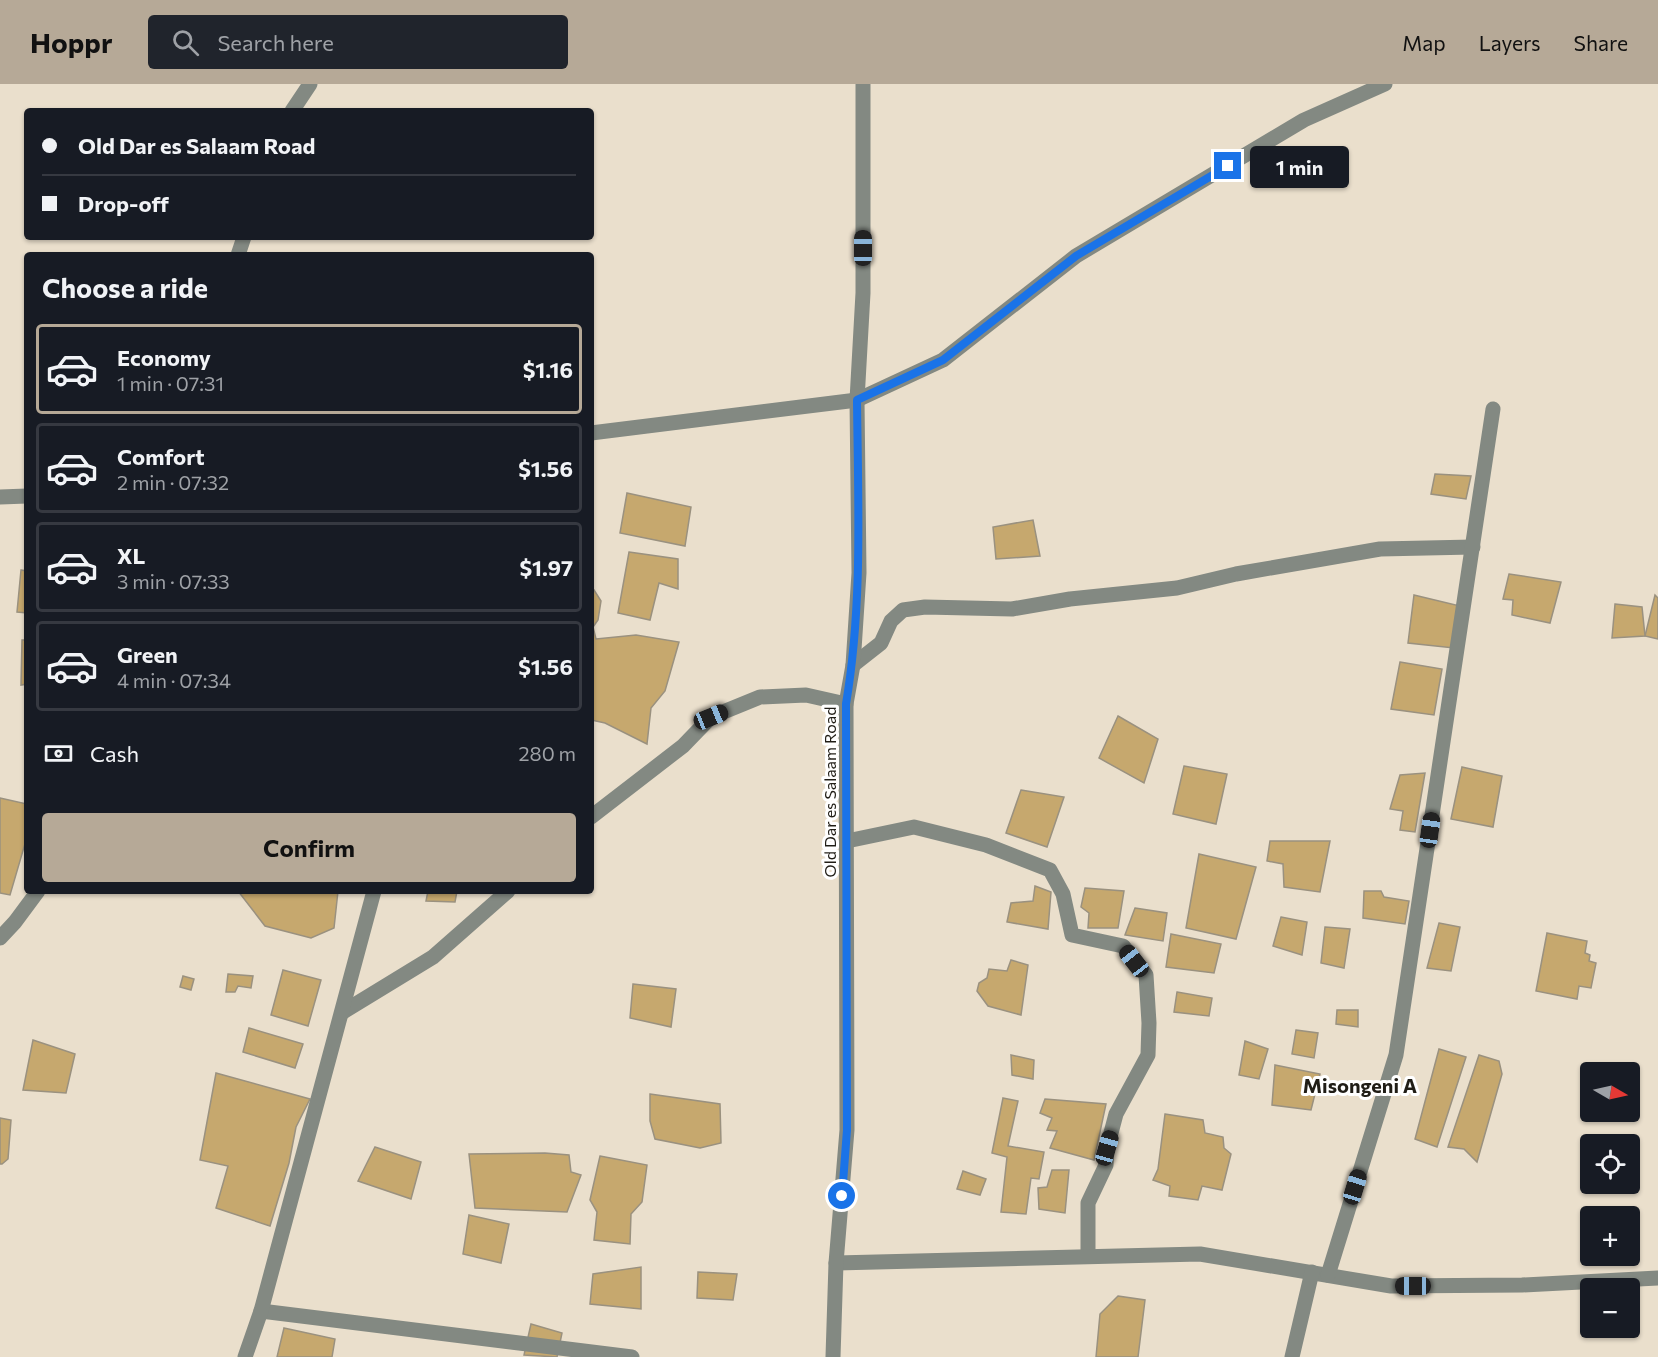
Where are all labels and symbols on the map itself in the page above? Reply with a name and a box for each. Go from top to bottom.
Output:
callout: 1 min [1249,145,1348,187]
route end [1214,152,1241,179]
car [854,230,872,266]
car [691,702,731,732]
street label: Old Dar es Salaam Road [820,707,839,877]
car [1419,811,1441,849]
car [1116,941,1152,981]
north arrow [1580,1062,1640,1122]
district label: Misongeni A [1303,1073,1417,1097]
car [1093,1128,1121,1168]
car [1341,1167,1369,1207]
route start [828,1182,855,1209]
car [1395,1277,1431,1295]

